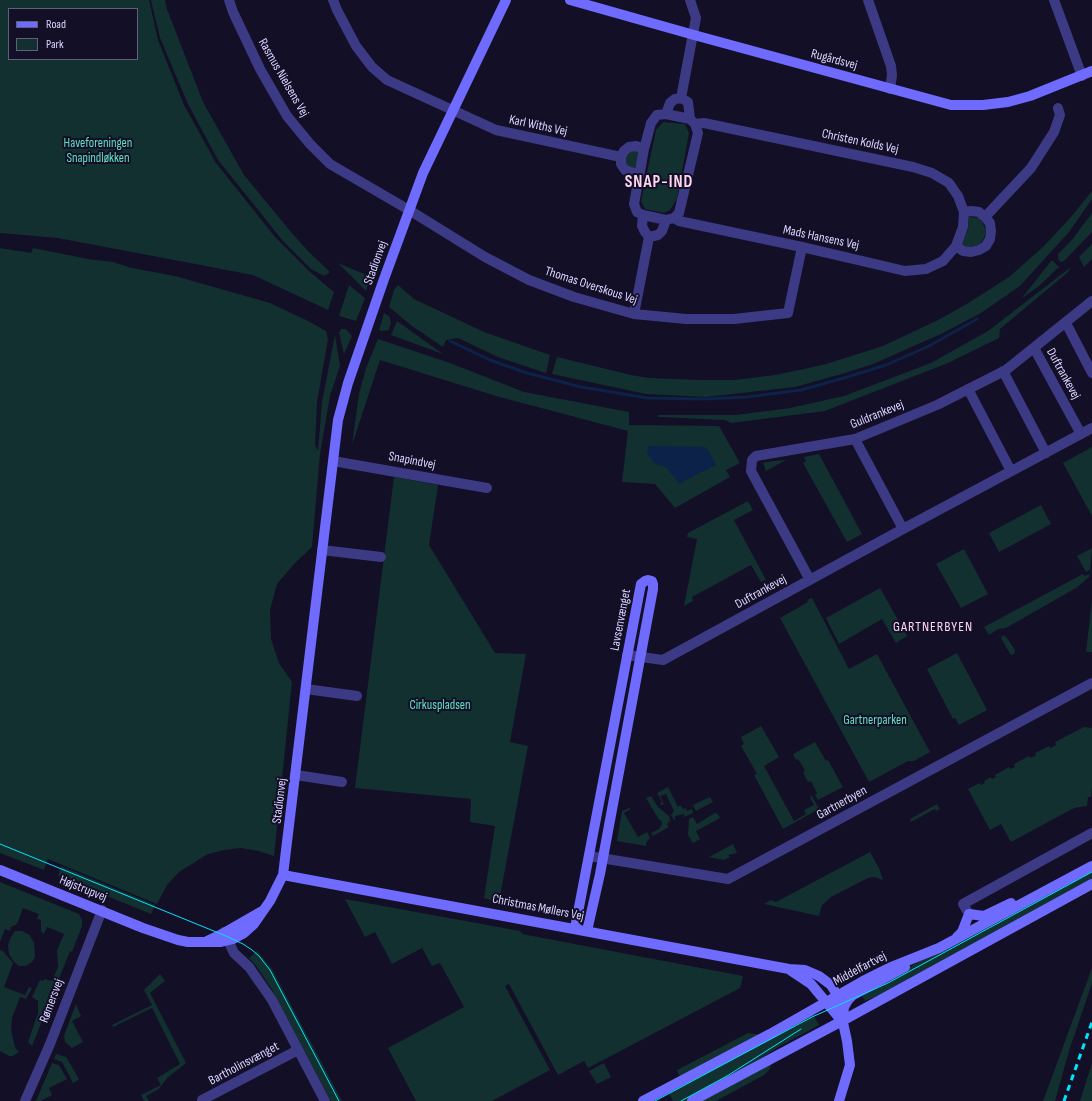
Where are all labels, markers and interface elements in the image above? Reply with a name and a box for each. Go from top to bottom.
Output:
legend [8,8,138,60]
text: Road [46,17,66,32]
street label: Rasmus Nielsens Vej [254,36,312,120]
text: Park [46,37,64,52]
street label: Rugårdsvej [809,46,859,74]
street label: Karl Withs Vej [507,112,569,140]
street label: Christen Kolds Vej [820,126,900,158]
park label: Haveforeningen Snapindløkken [64,136,132,167]
district label: SNAP-IND [625,173,693,193]
street label: Mads Hansens Vej [782,222,860,254]
street label: Stadionvej [361,239,391,287]
street label: Thomas Overskous Vej [543,264,639,308]
street label: Duftrankevej [1043,346,1083,402]
street label: Guldrankevej [848,397,906,433]
street label: Snapindvej [387,449,437,473]
street label: Duftrankevej [733,572,789,612]
street label: Lavsenvænget [607,588,635,652]
district label: GARTNERBYEN [893,619,973,635]
park label: Cirkuspladsen [409,698,471,714]
park label: Gartnerparken [843,713,907,729]
street label: Stadionvej [269,777,291,825]
street label: Gartnerbyen [814,783,870,823]
street label: Højstrupvej [57,872,109,906]
street label: Christmas Møllers Vej [491,891,585,925]
street label: Middelfartvej [831,949,889,989]
street label: Rømersvej [37,977,67,1025]
street label: Bartholinsvænget [206,1039,282,1089]

